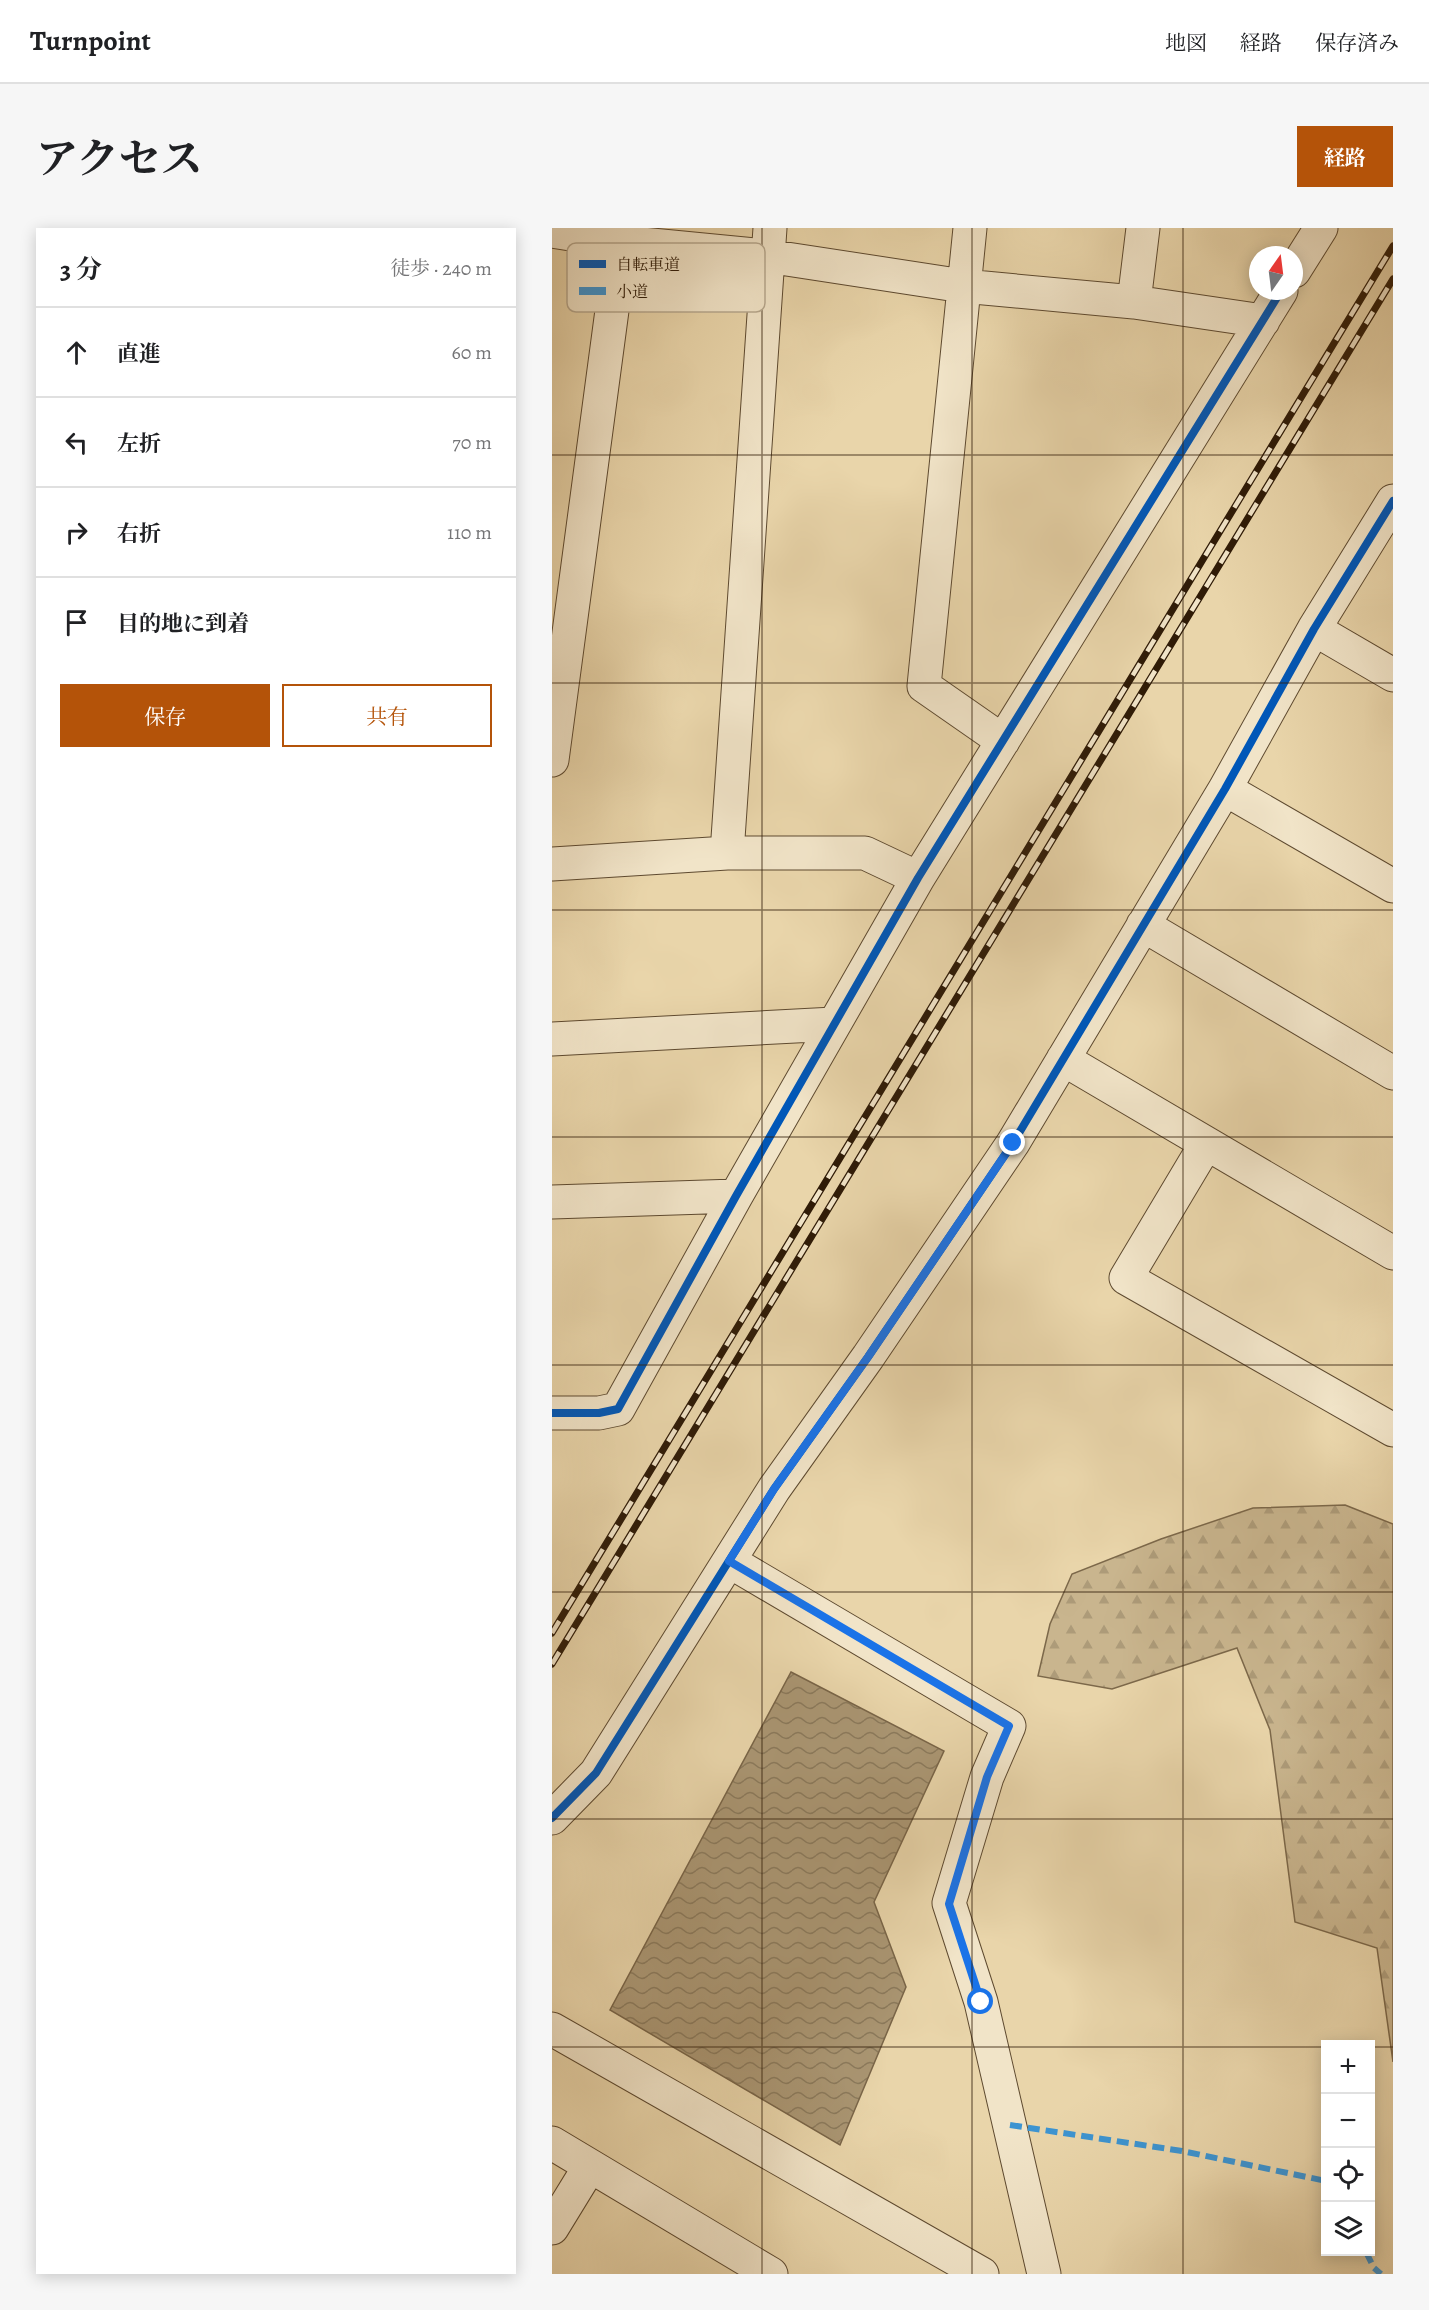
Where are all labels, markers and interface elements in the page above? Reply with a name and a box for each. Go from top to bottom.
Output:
text: Turnpoint [30,22,151,60]
text: 地図 [1165,29,1207,57]
text: 経路 [1240,29,1282,57]
text: 保存済み [1315,29,1399,57]
button: 経路 [1297,126,1393,187]
text: アクセス [36,130,203,187]
legend [567,243,765,312]
north arrow [1249,246,1303,300]
text: 3 分 [60,252,102,287]
text: 自転車道 [616,254,680,276]
text: 徒歩 · 240 m [390,255,492,282]
text: 小道 [616,281,648,303]
icon: ahead [60,336,93,369]
text: 直進 [117,339,161,369]
text: 60 m [452,339,492,366]
icon: left [60,426,93,459]
text: 左折 [117,429,161,459]
text: 70 m [452,429,492,456]
icon: right [60,516,93,549]
text: 右折 [117,519,161,549]
text: 110 m [447,519,492,546]
icon: arrive [60,606,93,639]
text: 目的地に到着 [117,609,249,639]
button: 保存 [60,684,270,747]
button: 共有 [282,684,492,747]
route end [999,1129,1025,1155]
route start [967,1988,993,2014]
map controls [1321,2040,1375,2256]
button: + [1321,2040,1375,2094]
button: − [1321,2094,1375,2148]
button: locate [1321,2148,1375,2202]
button: layers [1321,2202,1375,2256]

